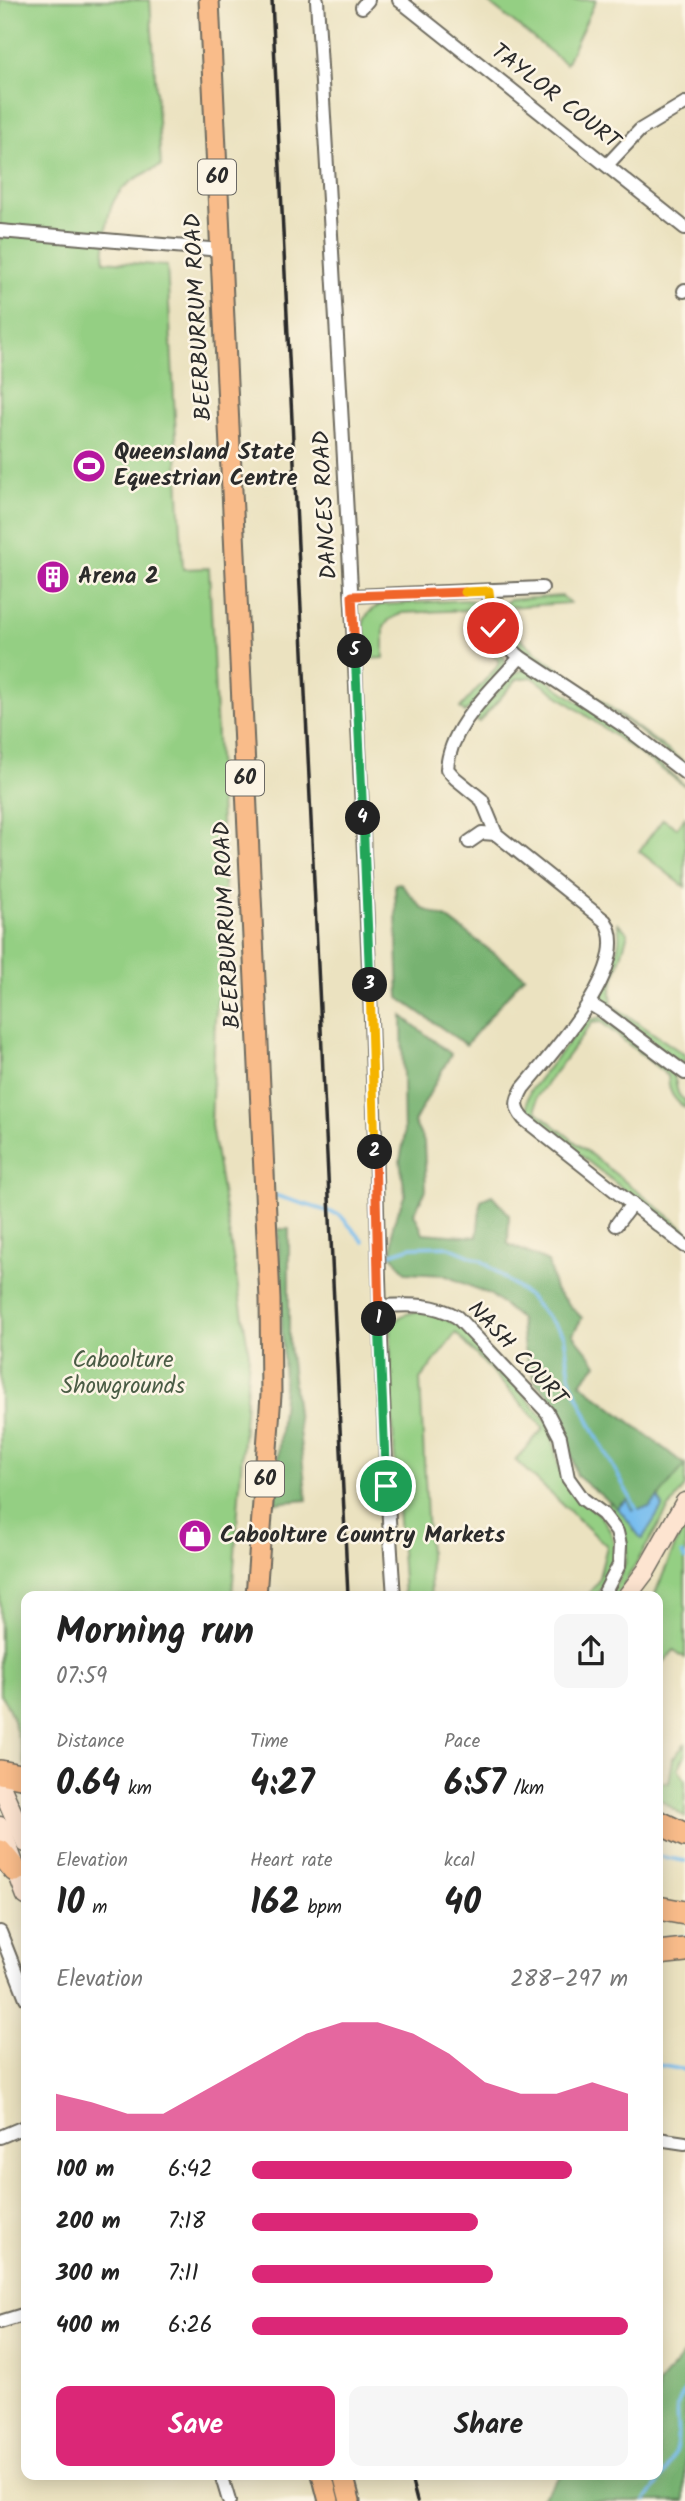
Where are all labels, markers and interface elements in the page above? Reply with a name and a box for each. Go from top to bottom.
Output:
street label: TAYLOR COURT [482,35,629,160]
road number: 60 [198,160,236,194]
street label: BEERBURRUM ROAD [176,212,222,422]
street label: DANCES ROAD [304,429,348,581]
place label: Queensland State Equestrian Centre [114,435,298,497]
sports icon: Queensland State Equestrian Centre [70,447,108,485]
building icon: Arena 2 [34,558,72,596]
place label: Arena 2 [78,559,159,595]
pin [463,598,523,658]
icon: check [474,609,512,647]
pin: 5 [338,634,372,668]
text: 5 [350,635,359,665]
road number: 60 [226,760,264,796]
pin: 4 [346,800,380,836]
text: 4 [357,802,368,832]
street label: BEERBURRUM ROAD [205,820,251,1030]
pin: 3 [352,968,388,1002]
text: 3 [364,969,375,999]
pin: 2 [358,1134,392,1170]
text: 2 [369,1136,380,1166]
street label: NASH COURT [458,1293,577,1416]
pin: 1 [362,1302,396,1336]
text: 1 [376,1303,381,1333]
park label: Caboolture Showgrounds [61,1343,185,1405]
pin [356,1456,416,1516]
road number: 60 [246,1462,284,1496]
icon: arrive [367,1467,405,1505]
shop icon: Caboolture Country Markets [176,1517,214,1555]
place label: Caboolture Country Markets [220,1518,506,1554]
text: Morning run [56,1603,254,1663]
button: share [554,1614,628,1688]
text: 07:59 [56,1659,107,1695]
text: Distance [56,1727,124,1757]
text: Time [250,1727,288,1757]
text: Pace [444,1727,480,1757]
text: 0.64 [56,1757,120,1813]
text: 4:27 [250,1757,315,1813]
text: 6:57 [444,1757,506,1813]
text: km [120,1774,152,1804]
text: /km [506,1774,544,1804]
text: Elevation [56,1846,128,1876]
text: Heart rate [250,1846,333,1876]
text: kcal [444,1846,475,1876]
text: 10 [56,1876,85,1932]
text: 162 [250,1876,300,1932]
text: 40 [444,1876,481,1932]
text: m [85,1893,107,1923]
text: bpm [300,1893,342,1923]
text: Elevation [56,1962,143,1998]
text: 288–297 m [510,1962,628,1998]
text: 100 m [56,2152,114,2188]
text: 6:42 [168,2152,212,2188]
text: 200 m [56,2204,121,2240]
text: 7:18 [168,2204,205,2240]
text: 300 m [56,2256,120,2292]
text: 7:11 [168,2256,199,2292]
text: 400 m [56,2308,120,2344]
text: 6:26 [168,2308,213,2344]
button: Save [56,2386,335,2466]
button: Share [349,2386,628,2466]

